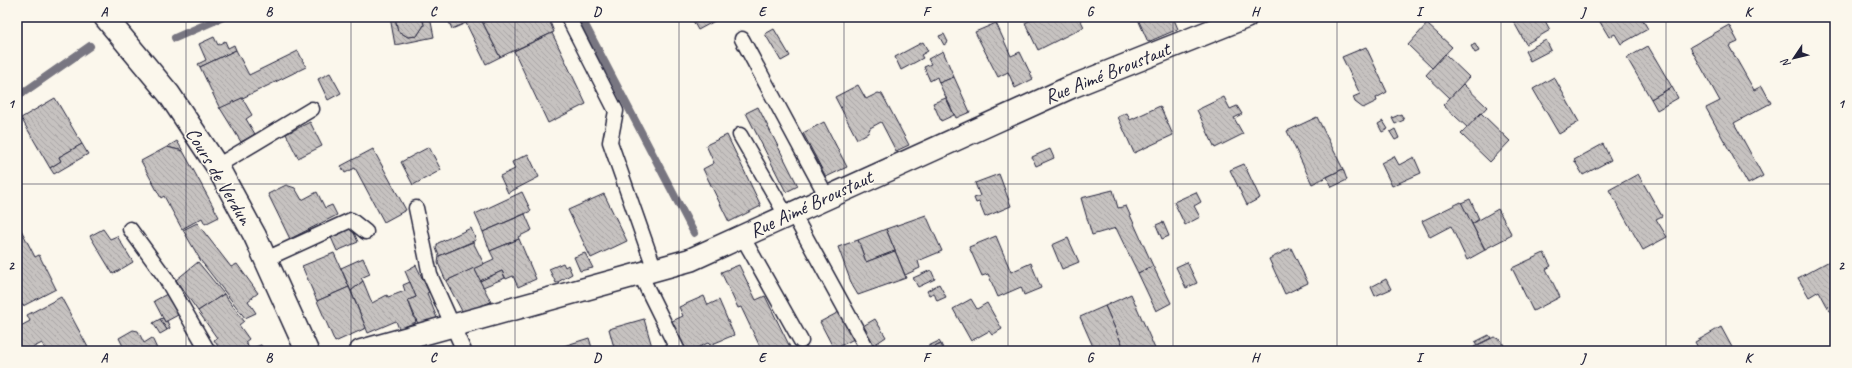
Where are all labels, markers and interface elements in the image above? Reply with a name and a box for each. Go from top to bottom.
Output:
text: A [101,4,109,20]
text: B [266,4,274,20]
text: C [430,4,438,20]
text: D [593,4,602,20]
text: E [759,4,768,20]
text: F [923,4,932,20]
text: G [1087,4,1095,20]
text: H [1251,4,1261,20]
text: I [1416,4,1425,20]
text: J [1580,4,1587,20]
text: K [1745,4,1755,20]
street label: Rue Aimé Broustaut [1041,36,1176,109]
north arrow [1774,38,1814,78]
text: N [1777,55,1793,71]
text: 1 [8,96,16,112]
text: 1 [1838,96,1846,112]
street label: Cours de Verdun [180,123,258,230]
street label: Rue Aimé Broustaut [745,164,879,243]
text: 2 [8,258,15,274]
text: 2 [1838,258,1845,274]
text: A [101,350,109,366]
text: B [266,350,274,366]
text: C [430,350,438,366]
text: D [593,350,602,366]
text: E [759,350,768,366]
text: F [923,350,932,366]
text: G [1087,350,1095,366]
text: H [1251,350,1261,366]
text: I [1416,350,1425,366]
text: J [1580,350,1587,366]
text: K [1745,350,1755,366]

